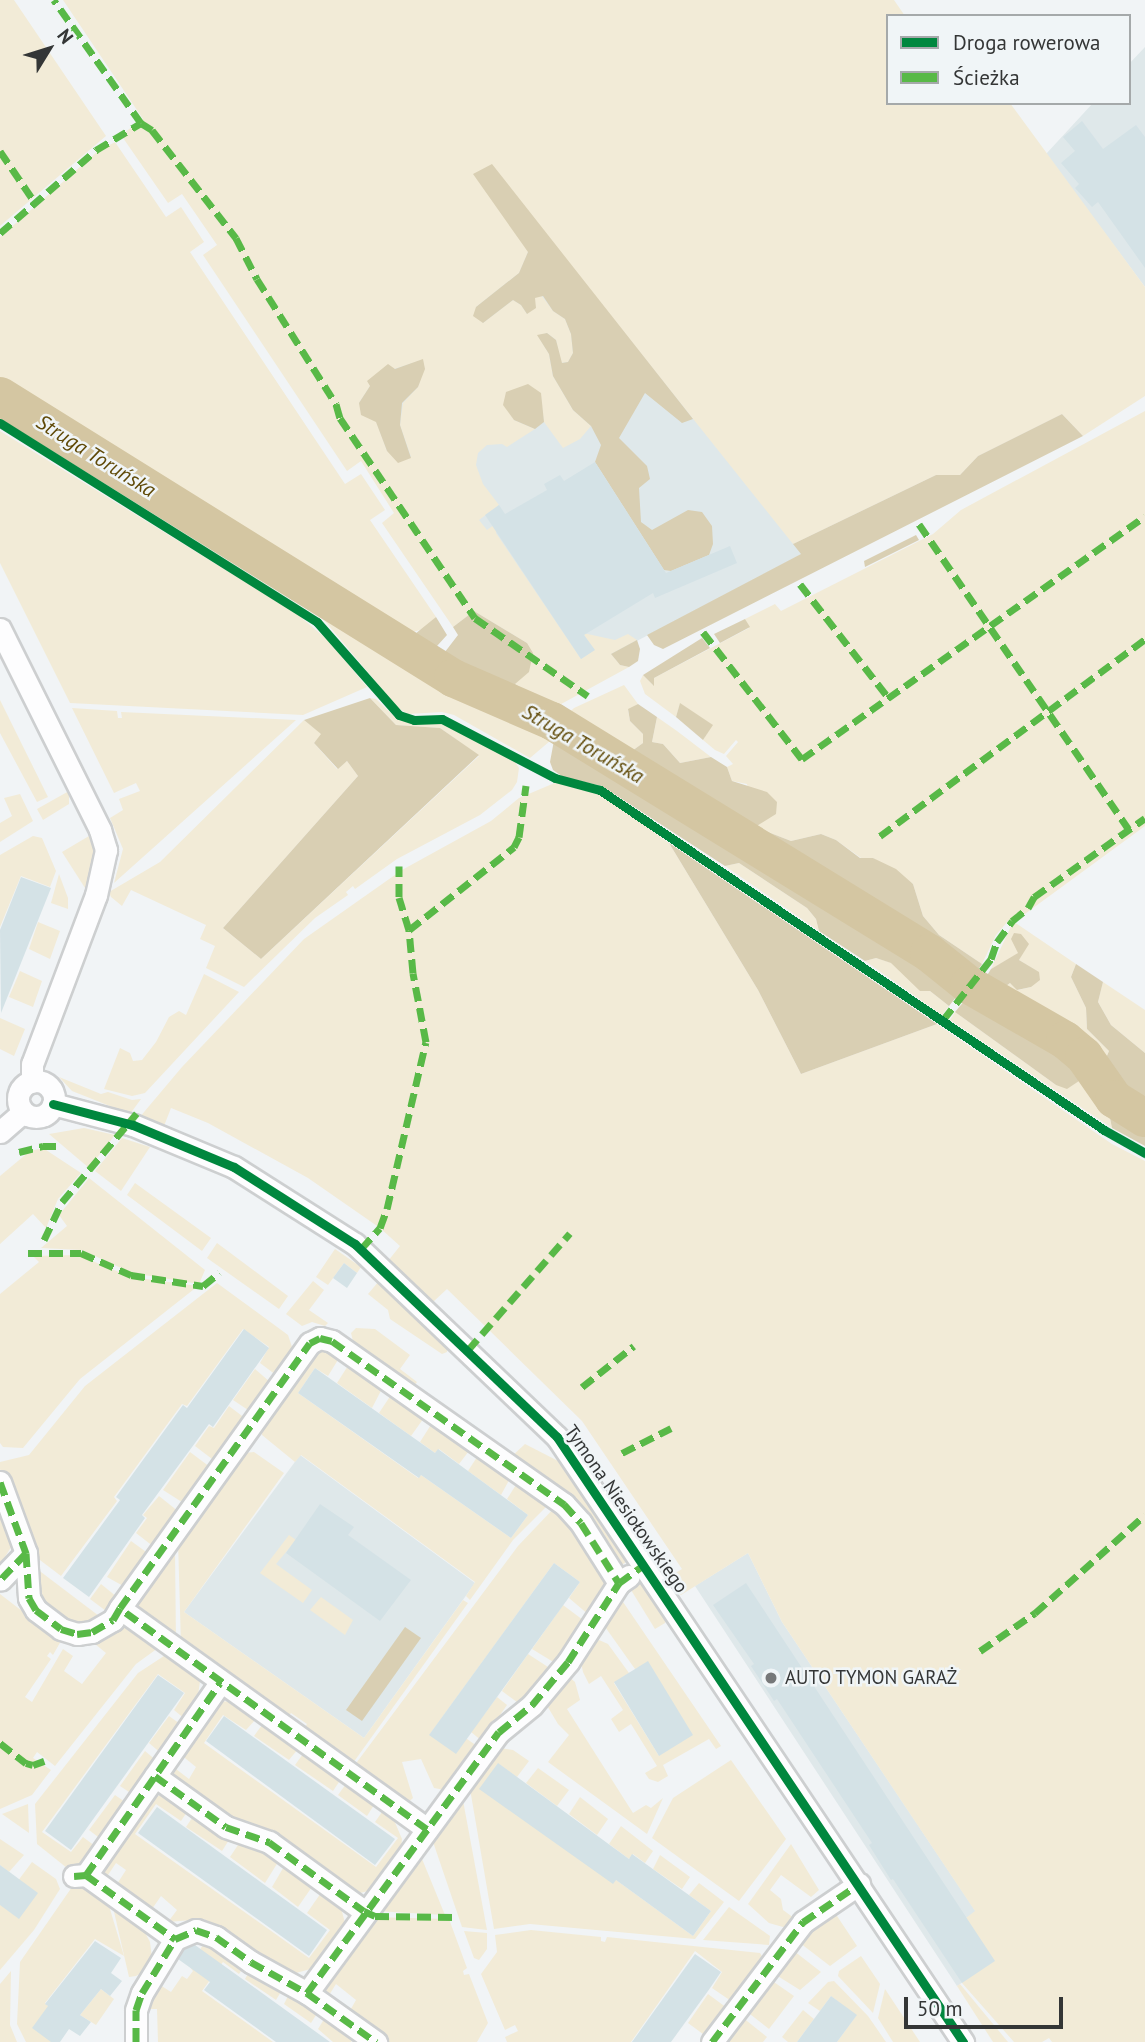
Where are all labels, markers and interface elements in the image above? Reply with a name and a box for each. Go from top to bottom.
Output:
north arrow [14,14,84,84]
legend [886,14,1131,105]
text: N [52,24,79,48]
text: Droga rowerowa [953,29,1100,56]
text: Ścieżka [953,64,1020,91]
water label: Struga Toruńska [31,409,161,503]
water label: Struga Toruńska [518,699,648,789]
street label: Tymona Niesiołowskiego [559,1421,693,1597]
place label: AUTO TYMON GARAŻ [785,1667,958,1689]
marker: AUTO TYMON GARAŻ [763,1670,779,1686]
scale bar [907,1982,1066,2026]
text: 50 m [917,1995,963,2022]

